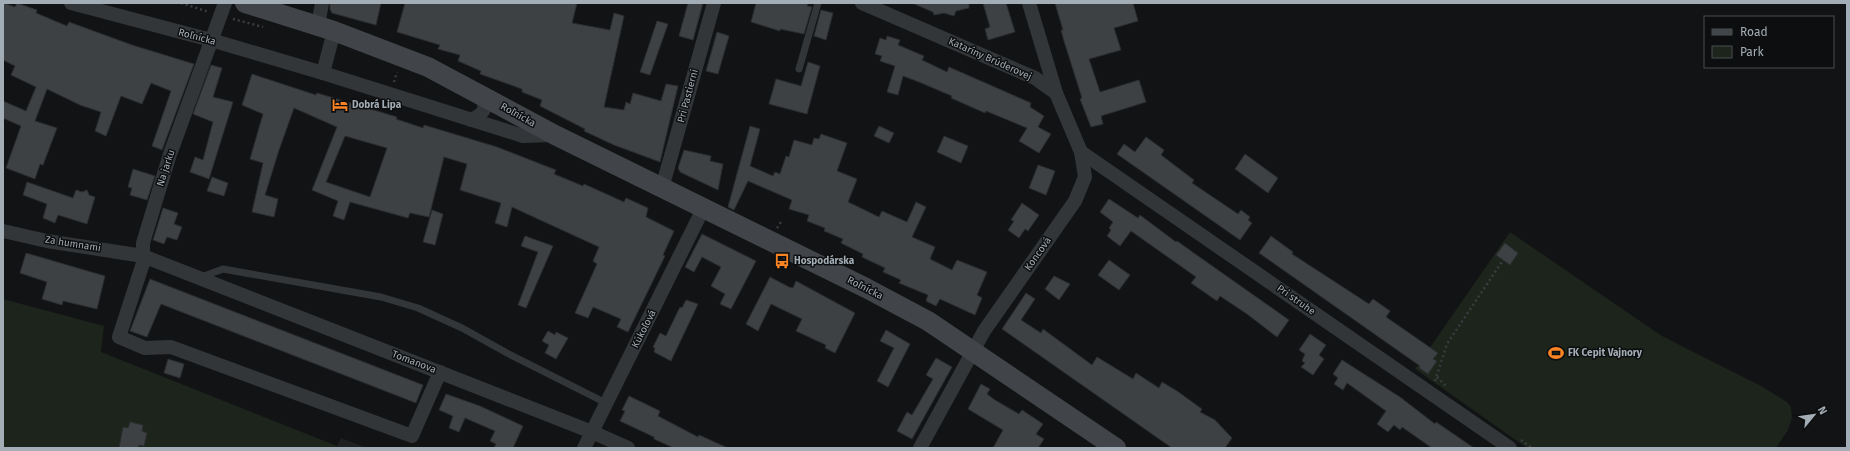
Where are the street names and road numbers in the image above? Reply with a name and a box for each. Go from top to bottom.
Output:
street label: Roľnícka [177,25,217,48]
street label: Kataríny Brúderovej [946,34,1034,83]
street label: Pri Pastierni [675,68,701,124]
street label: Roľnícka [498,100,538,130]
street label: Na jarku [154,148,178,188]
street label: Za humnami [44,234,102,254]
street label: Koncová [1022,235,1054,273]
street label: Roľnícka [845,273,885,302]
street label: Pri struhe [1274,282,1318,318]
street label: Kúkoľová [628,307,659,350]
street label: Tomanova [390,348,438,376]

